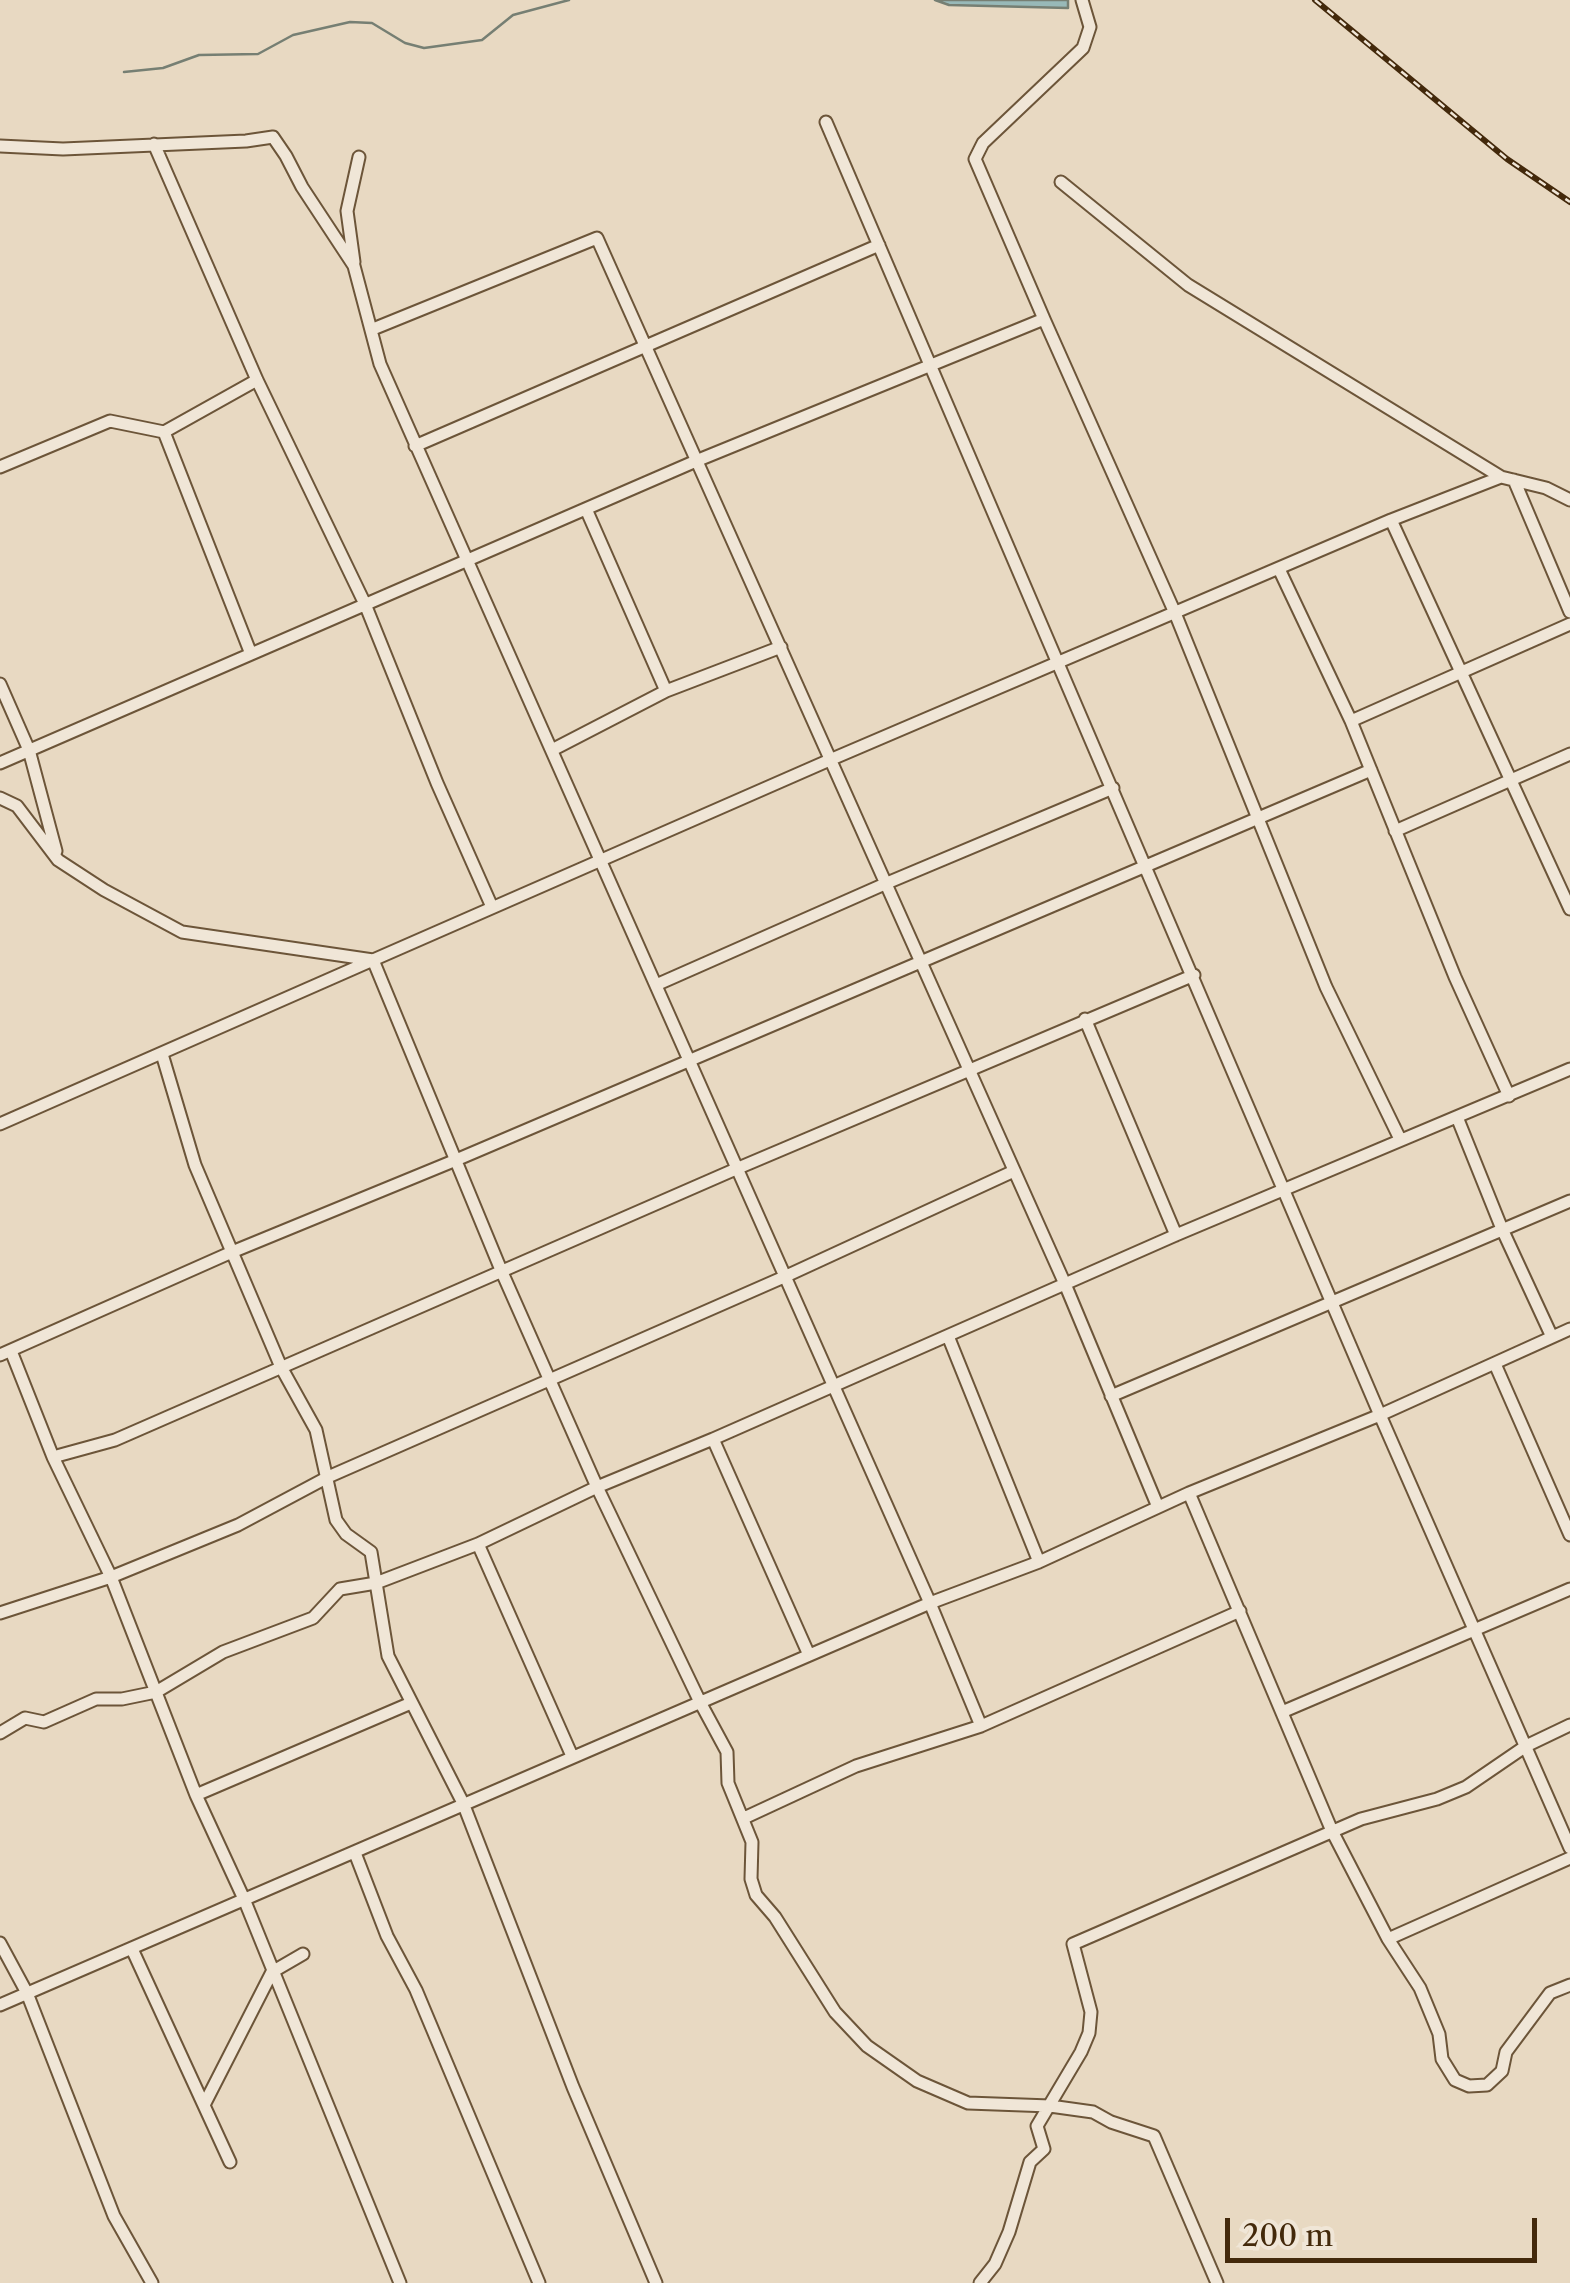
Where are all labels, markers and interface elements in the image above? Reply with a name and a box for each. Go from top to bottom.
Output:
scale bar [1230,2198,1542,2260]
text: 200 m [1242,2217,1333,2254]

